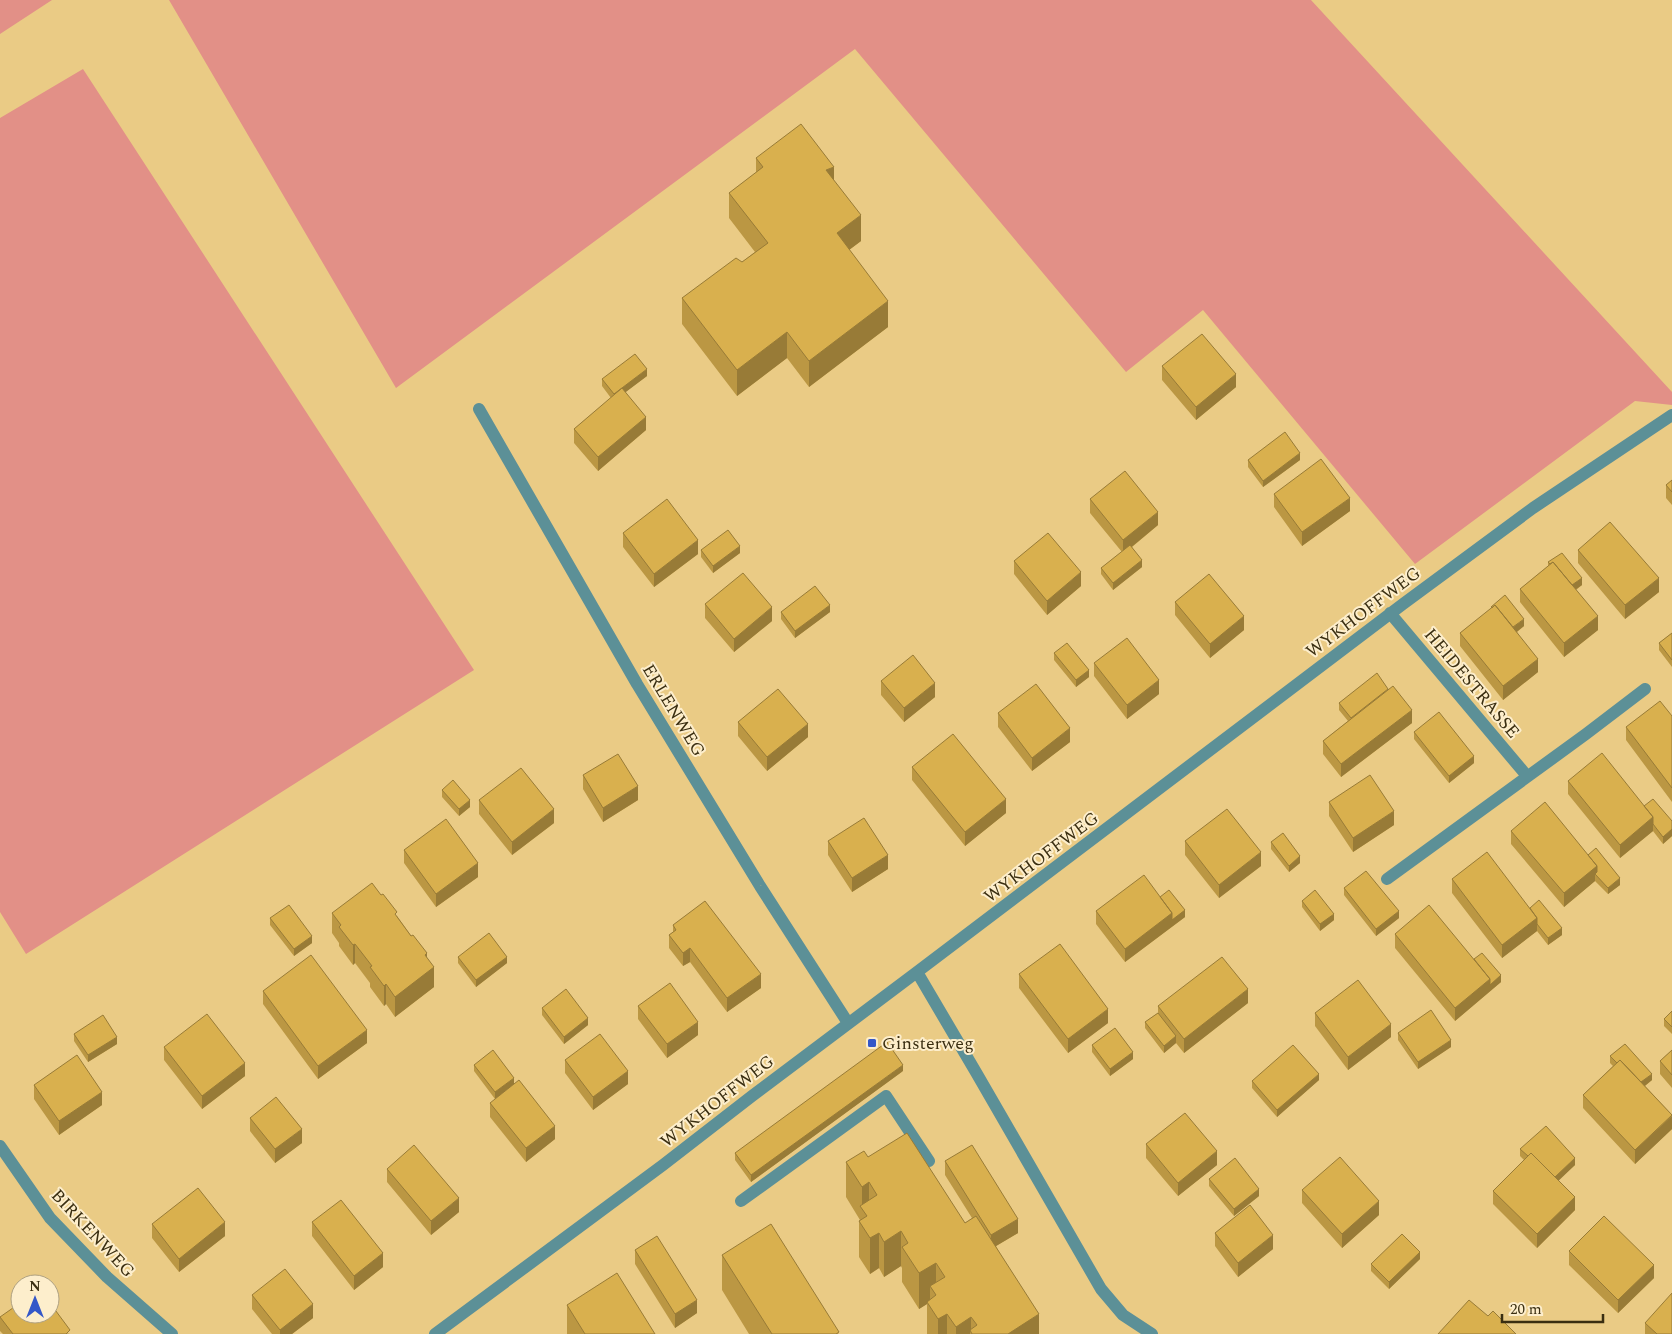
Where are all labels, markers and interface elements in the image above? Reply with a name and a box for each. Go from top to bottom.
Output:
street label: WYKHOFFWEG [1300,560,1427,665]
street label: HEIDESTRASSE [1417,622,1526,744]
street label: ERLENWEG [635,659,712,762]
street label: WYKHOFFWEG [978,805,1105,910]
place label: Ginsterweg [882,1030,974,1057]
marker: Ginsterweg [866,1037,878,1049]
street label: WYKHOFFWEG [655,1048,780,1154]
street label: BIRKENWEG [44,1183,141,1284]
north arrow [10,1274,60,1324]
text: N [29,1276,41,1297]
scale bar [1502,1292,1603,1324]
text: 20 m [1510,1298,1542,1321]

